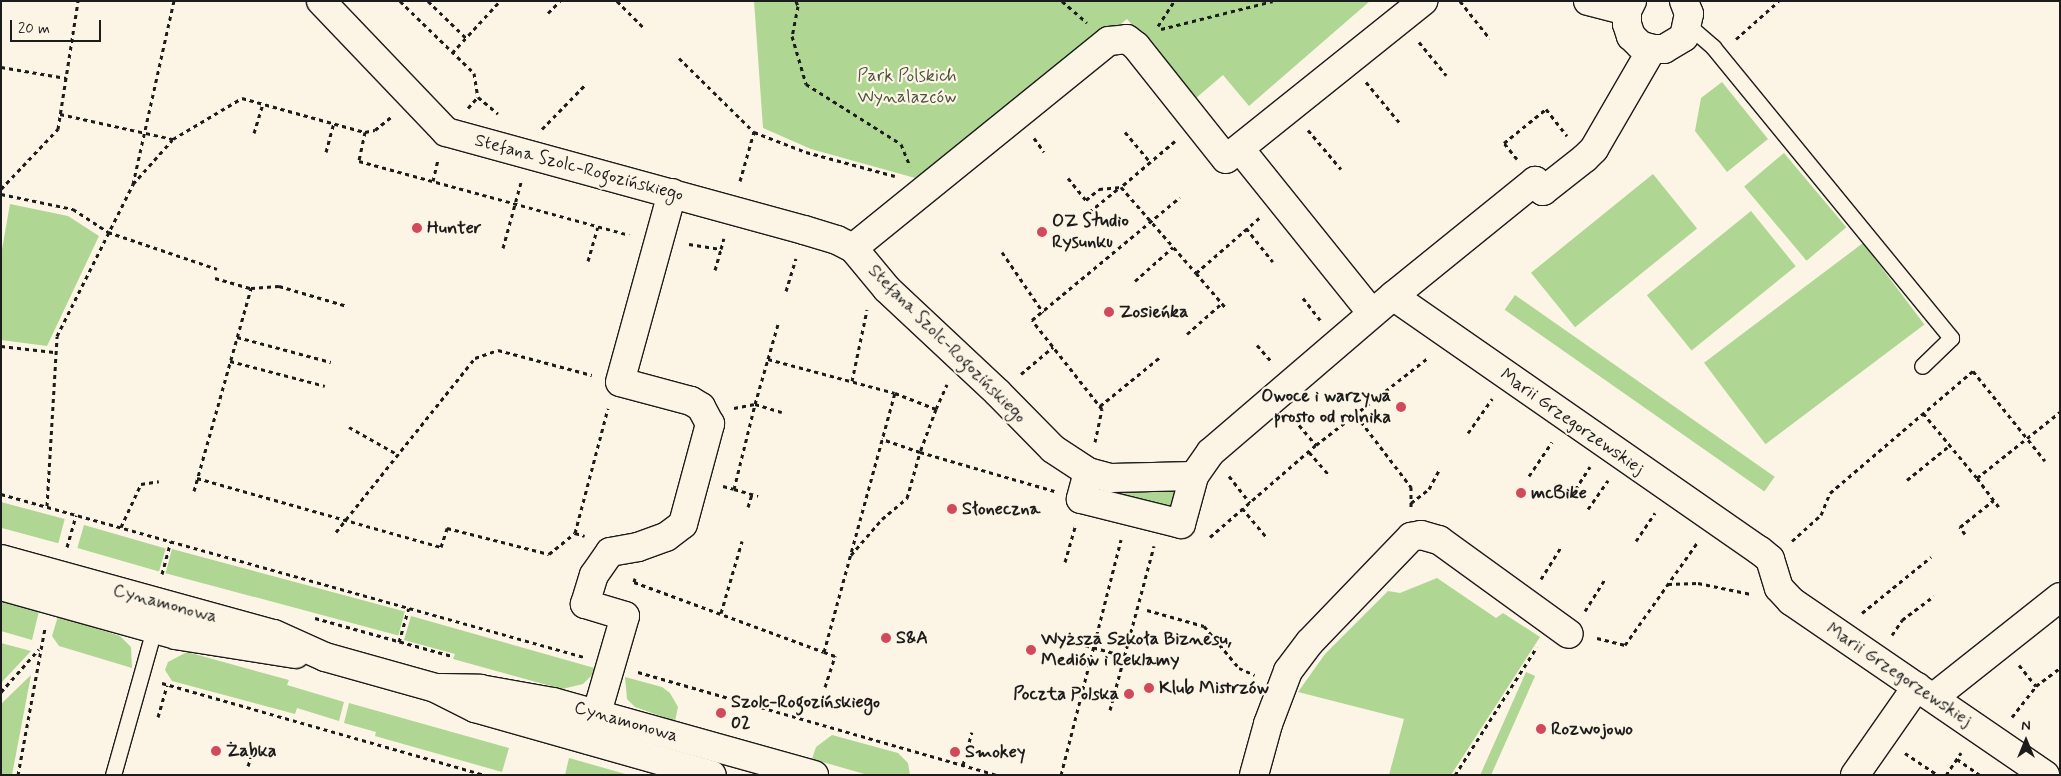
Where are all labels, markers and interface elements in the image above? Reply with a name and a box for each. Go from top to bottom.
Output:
scale bar [12,10,104,42]
text: 20 m [18,19,50,39]
park label: Park Polskich Wynalazców [857,66,957,108]
street label: Stefana Szolc-Rogozińskiego [472,130,686,206]
place label: OZ Studio Rysunku [1052,211,1130,253]
place label: Hunter [427,217,481,239]
marker: Hunter [411,222,423,234]
marker: OZ Studio Rysunku [1036,226,1048,238]
street label: Stefana Szolc-Rogozińskiego [863,260,1031,428]
place label: Zosieńka [1119,301,1189,323]
marker: Zosieńka [1103,306,1115,318]
street label: Marii Grzegorzewskiej [1496,364,1648,480]
place label: Owoce i warzywa prosto od rolnika [1261,386,1391,428]
marker: Owoce i warzywa prosto od rolnika [1395,401,1407,413]
place label: mcBike [1531,482,1587,504]
marker: mcBike [1515,487,1527,499]
place label: Słoneczna [962,498,1040,520]
marker: Słoneczna [946,503,958,515]
street label: Cynamonowa [111,580,219,628]
street label: Marii Grzegorzewskiej [1822,618,1976,732]
place label: S&A [896,627,928,649]
place label: Wyższa Szkoła Biznesu, Mediów i Reklamy [1041,629,1232,672]
marker: S&A [880,632,892,644]
marker: Wyższa Szkoła Biznesu, Mediów i Reklamy [1025,644,1037,656]
place label: Klub Mistrzów [1159,677,1269,699]
marker: Klub Mistrzów [1143,682,1155,694]
place label: Poczta Polska [1016,683,1119,705]
marker: Poczta Polska [1123,688,1135,700]
place label: Szolc-Rogozińskiego 02 [731,692,880,734]
street label: Cynamonowa [572,697,680,747]
marker: Szolc-Rogozińskiego 02 [715,707,727,719]
north arrow [2001,716,2051,766]
text: N [2021,717,2031,735]
place label: Rozwojowo [1551,718,1633,740]
marker: Rozwojowo [1535,723,1547,735]
place label: Żabka [226,740,277,762]
place label: Smokey [965,741,1025,763]
marker: Żabka [210,745,222,757]
marker: Smokey [949,746,961,758]

